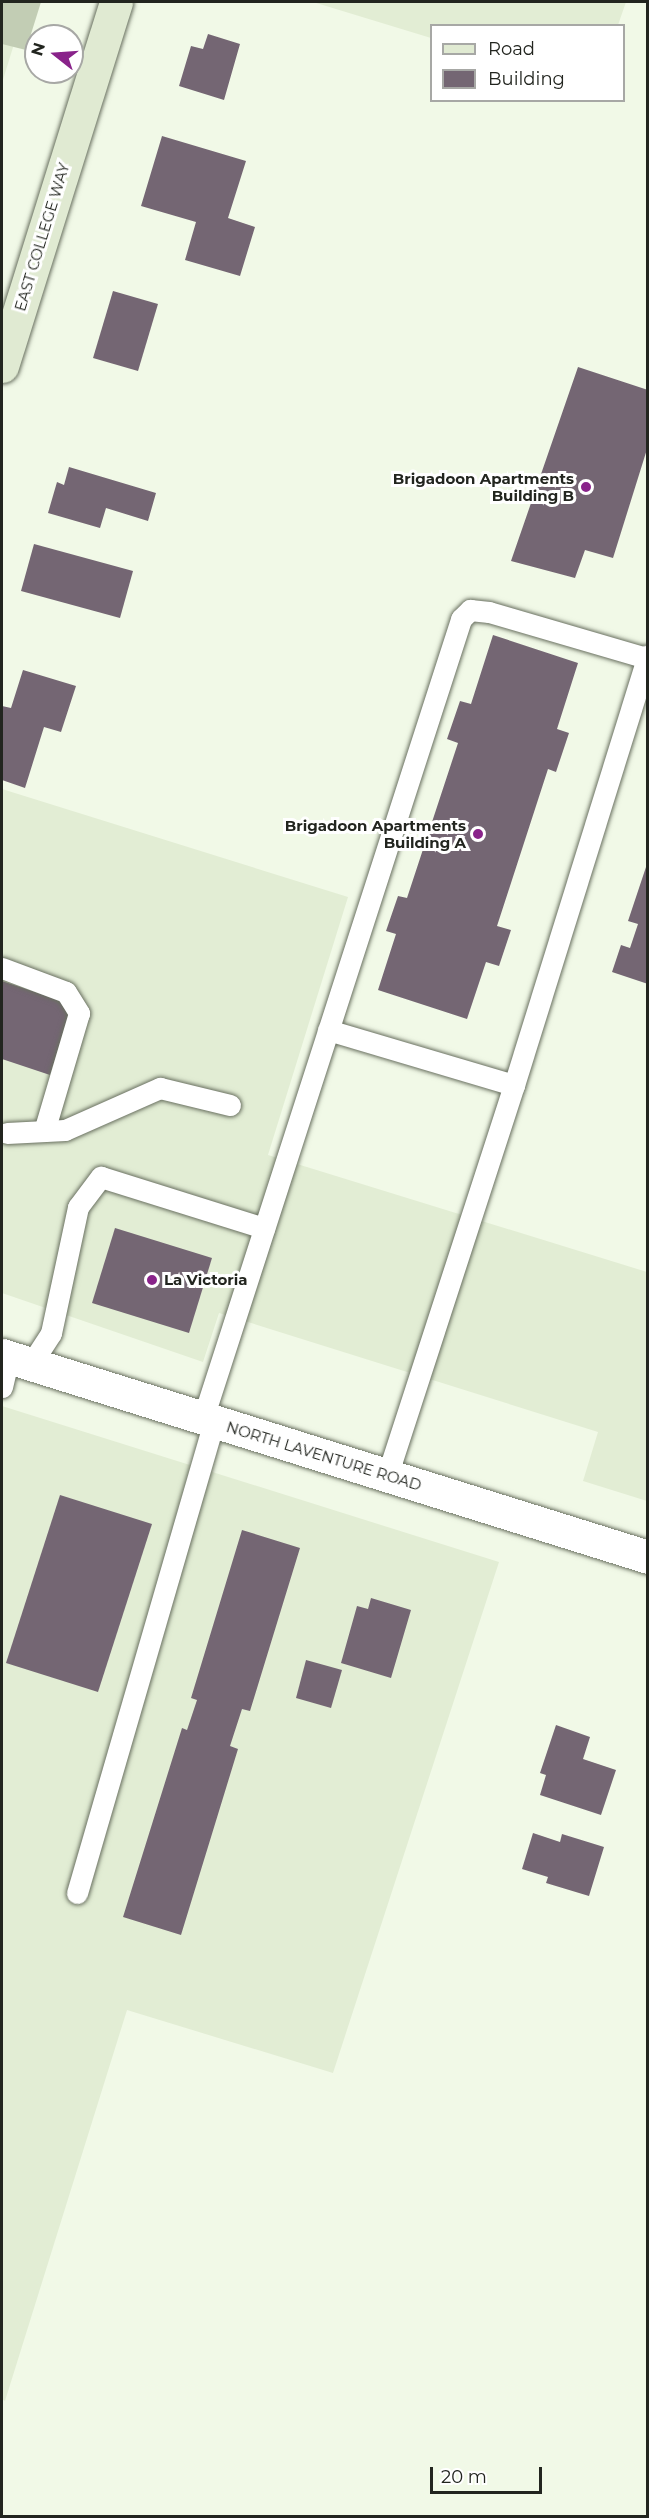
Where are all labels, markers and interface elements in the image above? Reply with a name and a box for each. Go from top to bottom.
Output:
north arrow [24,24,84,84]
legend [430,24,625,102]
text: Road [488,38,535,60]
text: N [27,40,49,58]
text: Building [488,68,565,90]
street label: EAST COLLEGE WAY [11,161,73,313]
place label: Brigadoon Apartments Building B [393,469,574,504]
marker: Brigadoon Apartments Building B [579,480,593,494]
place label: Brigadoon Apartments Building A [285,816,466,851]
marker: Brigadoon Apartments Building A [471,827,485,841]
place label: La Victoria [164,1271,248,1289]
marker: La Victoria [145,1273,159,1287]
street label: NORTH LAVENTURE ROAD [224,1418,424,1494]
scale bar [433,2455,546,2493]
text: 20 m [441,2466,487,2488]

